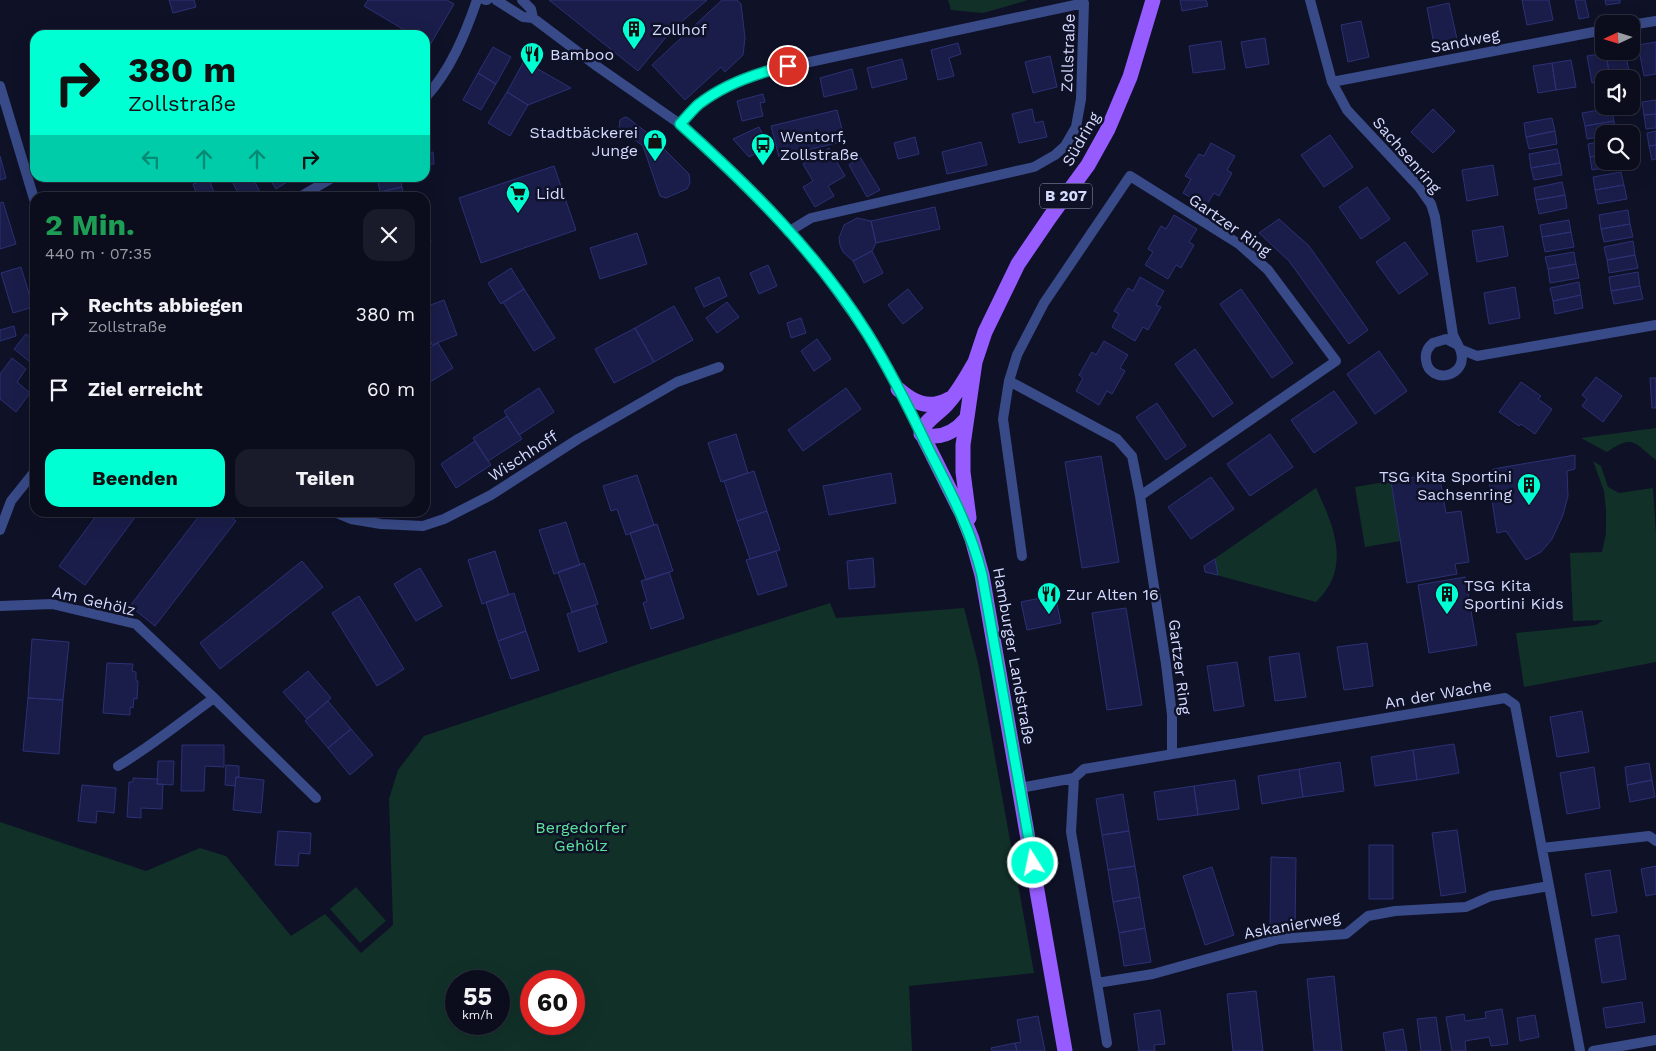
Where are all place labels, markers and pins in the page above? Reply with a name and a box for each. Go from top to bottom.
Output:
building icon: Zollhof [621,16,647,50]
place label: Zollhof [652,20,707,39]
restaurant icon: Bamboo [519,41,545,75]
place label: Bamboo [550,45,614,64]
pin [767,45,809,87]
place label: Stadtbäckerei Junge [529,123,638,160]
place label: Wentorf, Zollstraße [780,127,859,164]
shop icon: Stadtbäckerei Junge [642,128,668,162]
bus stop icon: Wentorf, Zollstraße [750,132,776,166]
supermarket icon: Lidl [505,180,531,214]
place label: Lidl [536,184,565,203]
place label: TSG Kita Sportini Sachsenring [1379,467,1512,504]
building icon: TSG Kita Sportini Sachsenring [1516,472,1542,506]
place label: TSG Kita Sportini Kids [1464,576,1564,613]
restaurant icon: Zur Alten 16 [1036,581,1062,615]
building icon: TSG Kita Sportini Kids [1434,581,1460,615]
place label: Zur Alten 16 [1066,585,1159,604]

